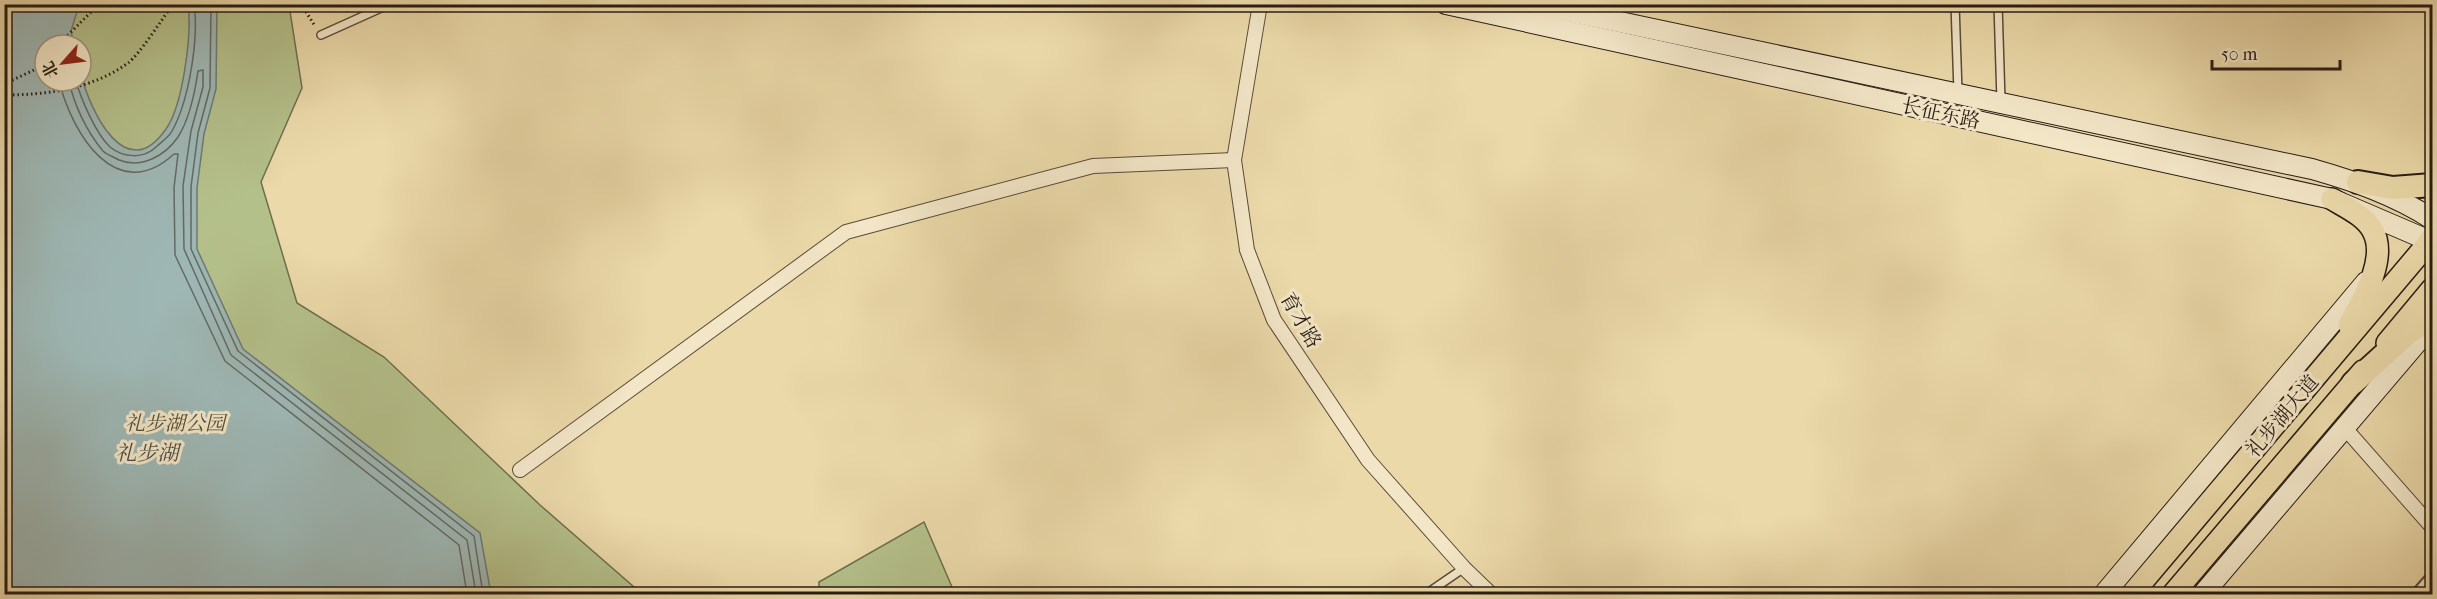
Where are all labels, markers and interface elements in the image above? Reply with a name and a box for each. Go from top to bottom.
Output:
north arrow [33,33,93,93]
scale bar [2212,33,2340,71]
text: 50 m [2221,44,2258,65]
text: 北 [38,58,62,81]
street label: 长征东路 [1899,94,1982,133]
street label: 育才路 [1276,289,1326,352]
street label: 礼步湖大道 [2241,371,2323,462]
park label: 礼步湖公园 [125,412,228,435]
water label: 礼步湖 [116,441,182,465]

